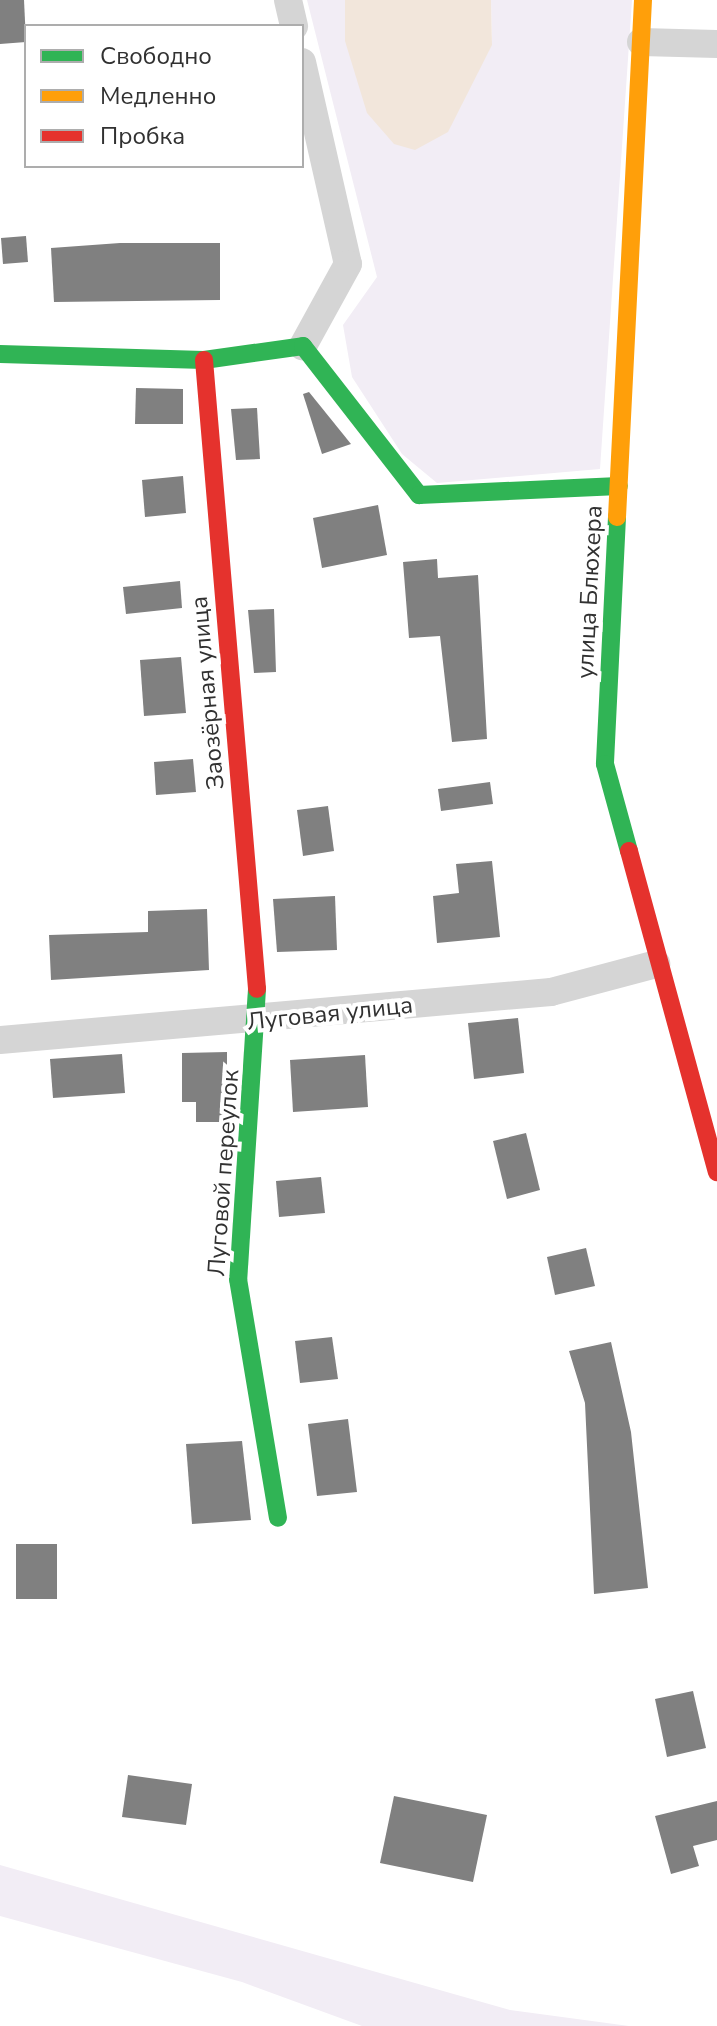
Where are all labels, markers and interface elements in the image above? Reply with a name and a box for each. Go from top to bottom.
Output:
legend [24,24,304,168]
text: Свободно [100,40,212,72]
text: Медленно [100,80,216,112]
text: Пробка [100,120,185,152]
street label: улица Блюхера [571,505,609,679]
street label: Заозёрная улица [185,595,231,791]
street label: Луговая улица [246,991,414,1037]
street label: Луговой переулок [202,1069,246,1277]

